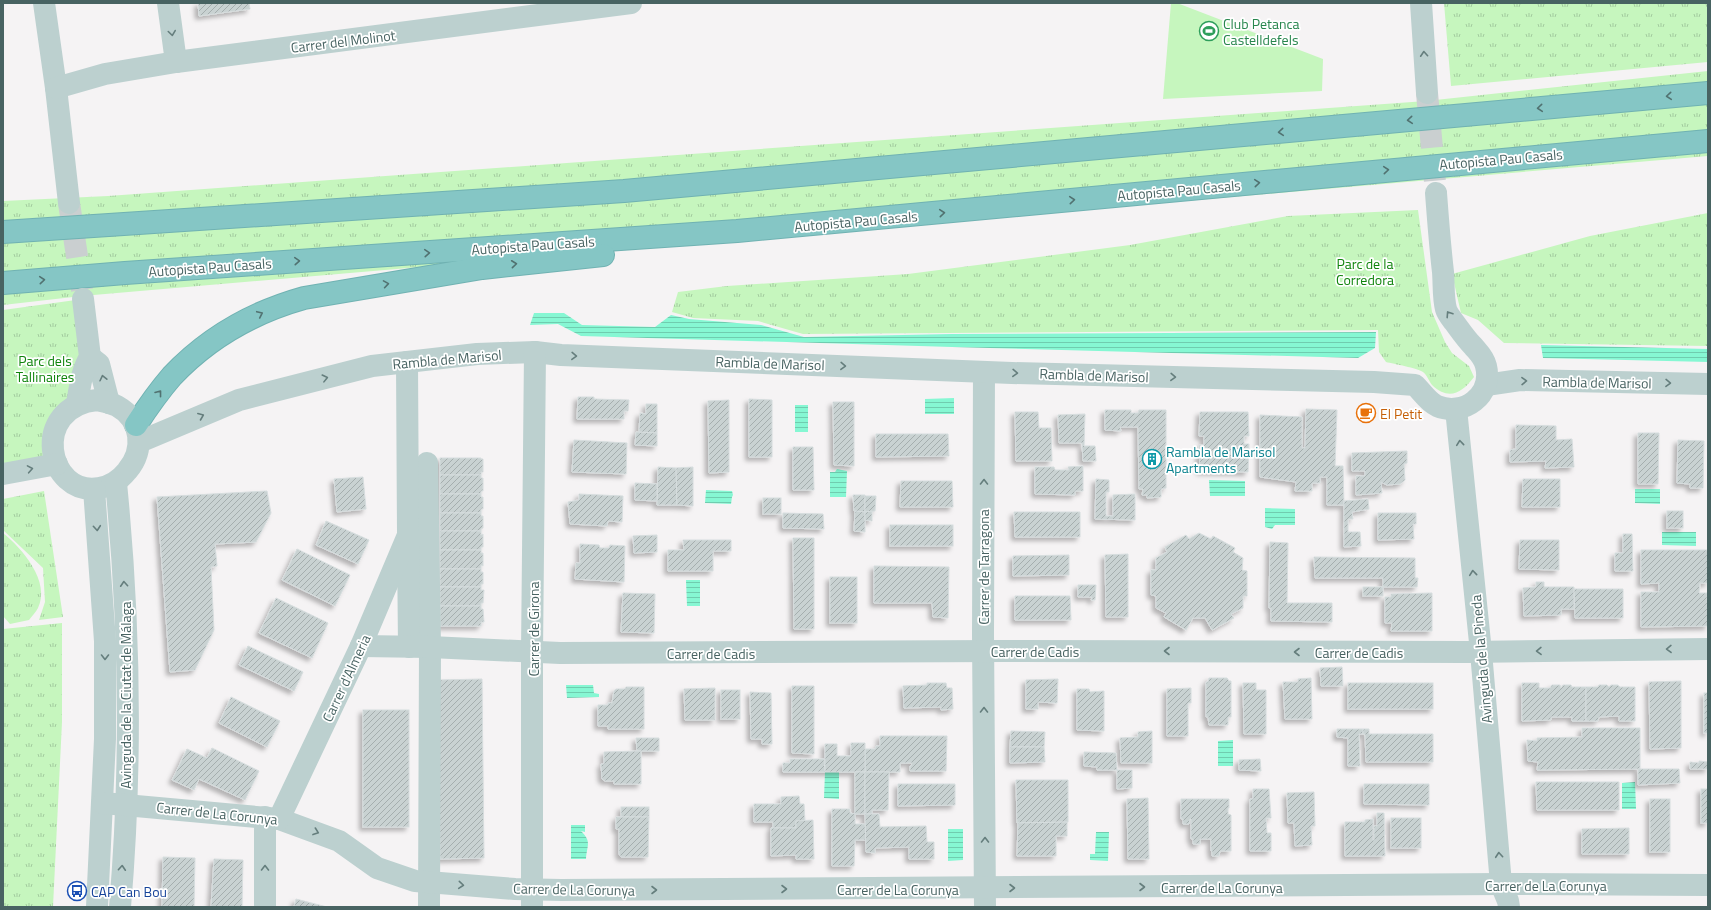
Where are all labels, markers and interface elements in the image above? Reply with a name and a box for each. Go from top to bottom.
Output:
place label: Club Petanca Castelldefels [1223,13,1300,50]
sports icon: Club Petanca Castelldefels [1198,20,1220,42]
street label: Carrer del Molinot [290,24,397,58]
one-way arrow [167,30,176,36]
one-way arrow [1420,51,1429,57]
one-way arrow [1666,92,1672,101]
one-way arrow [1537,103,1543,112]
one-way arrow [1407,115,1413,124]
one-way arrow [1278,127,1284,136]
street label: Autopista Pau Casals [1438,143,1564,175]
one-way arrow [1383,166,1389,175]
street label: Autopista Pau Casals [1116,174,1242,206]
one-way arrow [1254,178,1260,187]
one-way arrow [1069,196,1075,205]
street label: Autopista Pau Casals [793,205,919,237]
one-way arrow [939,208,945,217]
street label: Autopista Pau Casals [471,230,595,260]
one-way arrow [424,248,430,257]
street label: Autopista Pau Casals [148,252,272,282]
park label: Parc de la Corredora [1336,253,1394,290]
one-way arrow [294,257,300,266]
one-way arrow [511,260,517,269]
one-way arrow [39,276,45,285]
one-way arrow [382,280,389,289]
one-way arrow [255,311,263,319]
one-way arrow [1447,312,1454,319]
street label: Rambla de Marisol [392,344,502,374]
park label: Parc dels Tallinaires [16,350,74,387]
one-way arrow [571,351,577,360]
street label: Rambla de Marisol [715,351,825,375]
one-way arrow [840,362,846,370]
street label: Rambla de Marisol [1039,363,1149,387]
one-way arrow [1012,368,1018,377]
street label: Rambla de Marisol [1542,371,1652,393]
one-way arrow [1170,373,1176,381]
one-way arrow [100,375,108,381]
one-way arrow [322,375,328,383]
one-way arrow [1521,377,1527,385]
one-way arrow [1665,379,1671,387]
one-way arrow [154,391,161,398]
cafe icon: El Petit [1355,402,1377,424]
place label: El Petit [1380,403,1422,424]
one-way arrow [196,413,204,421]
one-way arrow [1456,440,1465,446]
place label: Rambla de Marisol Apartments [1166,441,1275,478]
building icon: Rambla de Marisol Apartments [1141,448,1163,470]
one-way arrow [27,465,33,474]
one-way arrow [980,479,988,485]
street label: Carrer de Tarragona [973,509,994,625]
one-way arrow [93,525,102,531]
one-way arrow [1469,570,1478,576]
one-way arrow [120,581,129,587]
street label: Carrer de Girona [523,581,544,677]
street label: Avinguda de la Pineda [1465,594,1497,724]
street label: Avinguda de la Ciutat de Málaga [115,601,136,789]
street label: Carrer d'Almeria [317,631,375,725]
street label: Carrer de Cadis [991,641,1079,662]
street label: Carrer de Cadis [1315,642,1403,663]
street label: Carrer de Cadis [667,643,755,664]
one-way arrow [1666,645,1672,653]
one-way arrow [1164,647,1170,655]
one-way arrow [1536,647,1542,655]
one-way arrow [1294,648,1300,656]
one-way arrow [101,654,109,660]
one-way arrow [980,707,988,713]
street label: Carrer de La Corunya [155,796,279,830]
one-way arrow [312,828,319,836]
one-way arrow [981,837,989,843]
one-way arrow [1494,852,1503,858]
one-way arrow [118,865,127,871]
one-way arrow [261,865,269,871]
street label: Carrer de La Corunya [1485,875,1607,896]
street label: Carrer de La Corunya [513,877,635,901]
street label: Carrer de La Corunya [1161,877,1283,898]
street label: Carrer de La Corunya [837,879,959,900]
bus stop icon: CAP Can Bou [66,880,88,902]
one-way arrow [458,880,464,889]
place label: CAP Can Bou [91,881,167,902]
one-way arrow [1139,883,1145,891]
one-way arrow [1009,884,1015,892]
one-way arrow [781,885,787,893]
one-way arrow [651,886,657,894]

